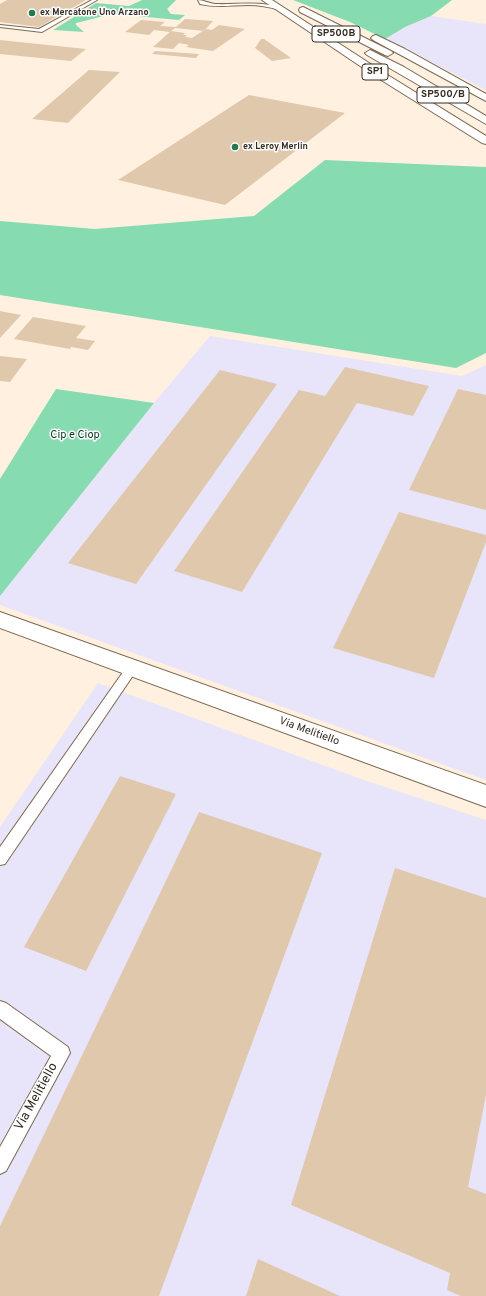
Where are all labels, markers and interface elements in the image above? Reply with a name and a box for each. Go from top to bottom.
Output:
marker: ex Mercatone Uno Arzano [27,8,37,18]
place label: ex Mercatone Uno Arzano [40,8,149,18]
road number: SP500B [312,26,360,42]
road number: SP1 [362,64,388,80]
road number: SP500/B [417,87,469,103]
marker: ex Leroy Merlin [230,142,240,152]
place label: ex Leroy Merlin [243,142,308,152]
park label: Cip e Ciop [50,429,100,443]
street label: Via Melitiello [277,715,341,749]
street label: Via Melitiello [12,1060,62,1134]

